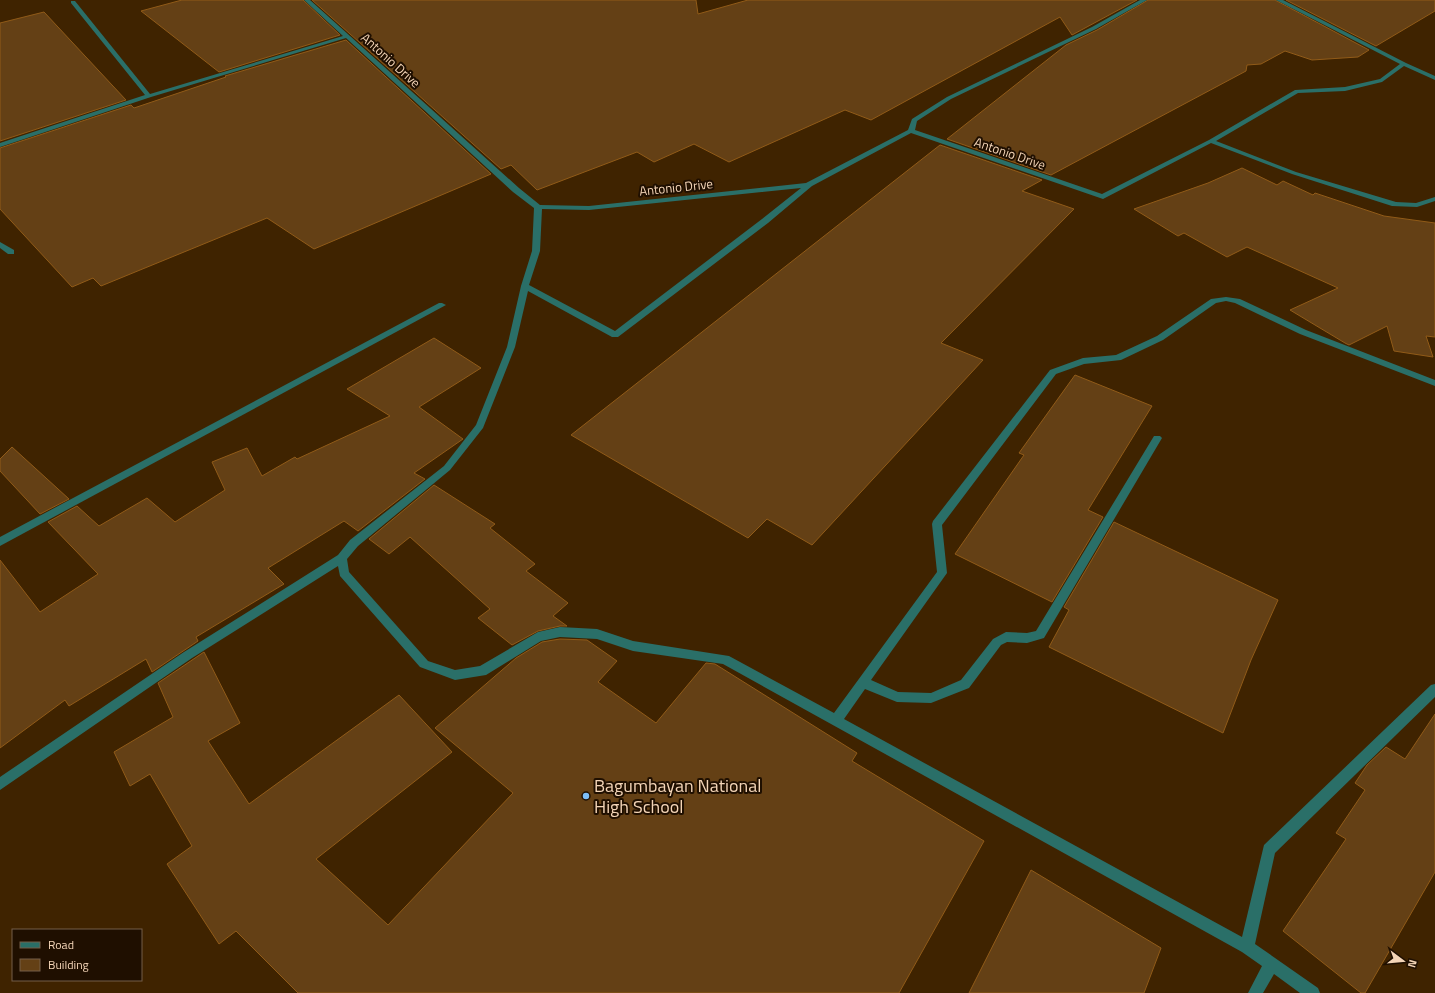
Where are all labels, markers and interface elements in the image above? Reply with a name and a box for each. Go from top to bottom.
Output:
street label: Antonio Drive [357,28,425,92]
street label: Antonio Drive [972,131,1048,175]
street label: Antonio Drive [638,173,714,201]
place label: Bagumbayan National High School [594,772,761,820]
marker: Bagumbayan National High School [581,791,591,801]
legend [12,929,142,981]
text: Road [48,935,74,954]
north arrow [1383,941,1423,981]
text: Building [48,955,89,974]
text: N [1404,958,1421,970]

